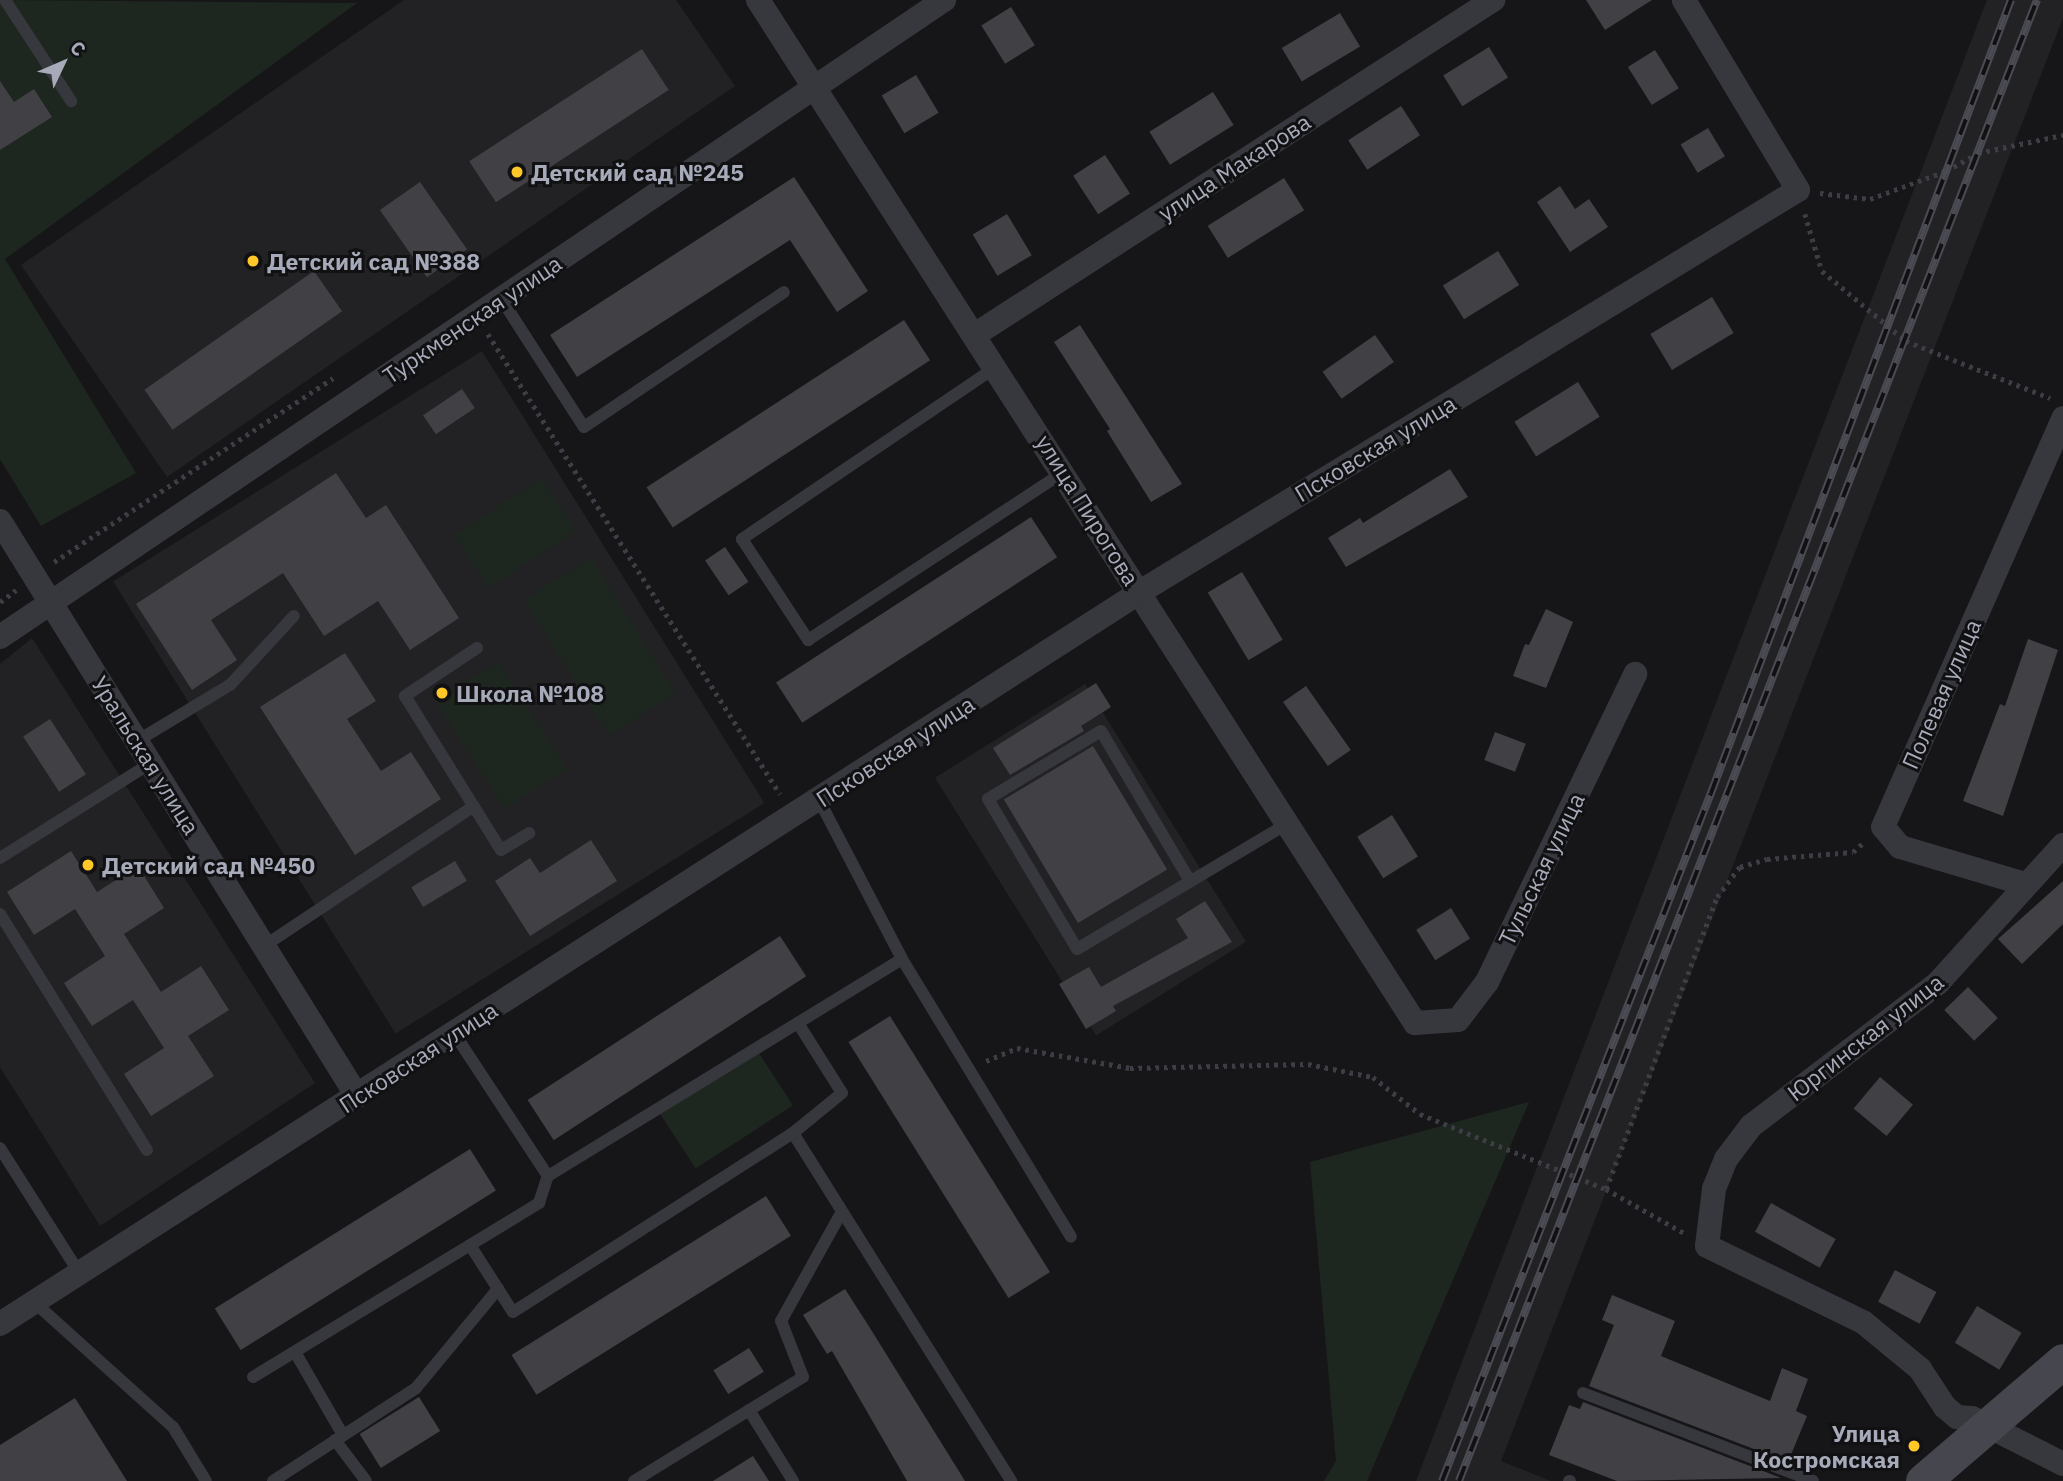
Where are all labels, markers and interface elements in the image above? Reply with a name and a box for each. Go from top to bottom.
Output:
north arrow [28,28,98,98]
text: С [65,36,91,61]
street label: улица Макарова [1153,107,1315,227]
place label: Детский сад №245 [531,158,744,186]
marker: Детский сад №245 [509,164,525,180]
place label: Детский сад №388 [267,247,480,275]
street label: Туркменская улица [377,249,567,389]
marker: Детский сад №388 [245,253,261,269]
street label: Псковская улица [1289,389,1461,507]
street label: улица Пирогова [1031,430,1145,590]
street label: Полевая улица [1896,615,1986,773]
street label: Уральская улица [86,671,206,839]
place label: Школа №108 [456,679,604,707]
marker: Школа №108 [434,685,450,701]
street label: Псковская улица [811,690,979,812]
street label: Тульская улица [1492,788,1590,950]
place label: Детский сад №450 [102,851,315,879]
marker: Детский сад №450 [80,857,96,873]
street label: Юргинская улица [1782,968,1948,1106]
street label: Псковская улица [334,996,502,1118]
place label: Улица Костромская [1753,1419,1900,1473]
marker: Улица Костромская [1906,1438,1922,1454]

